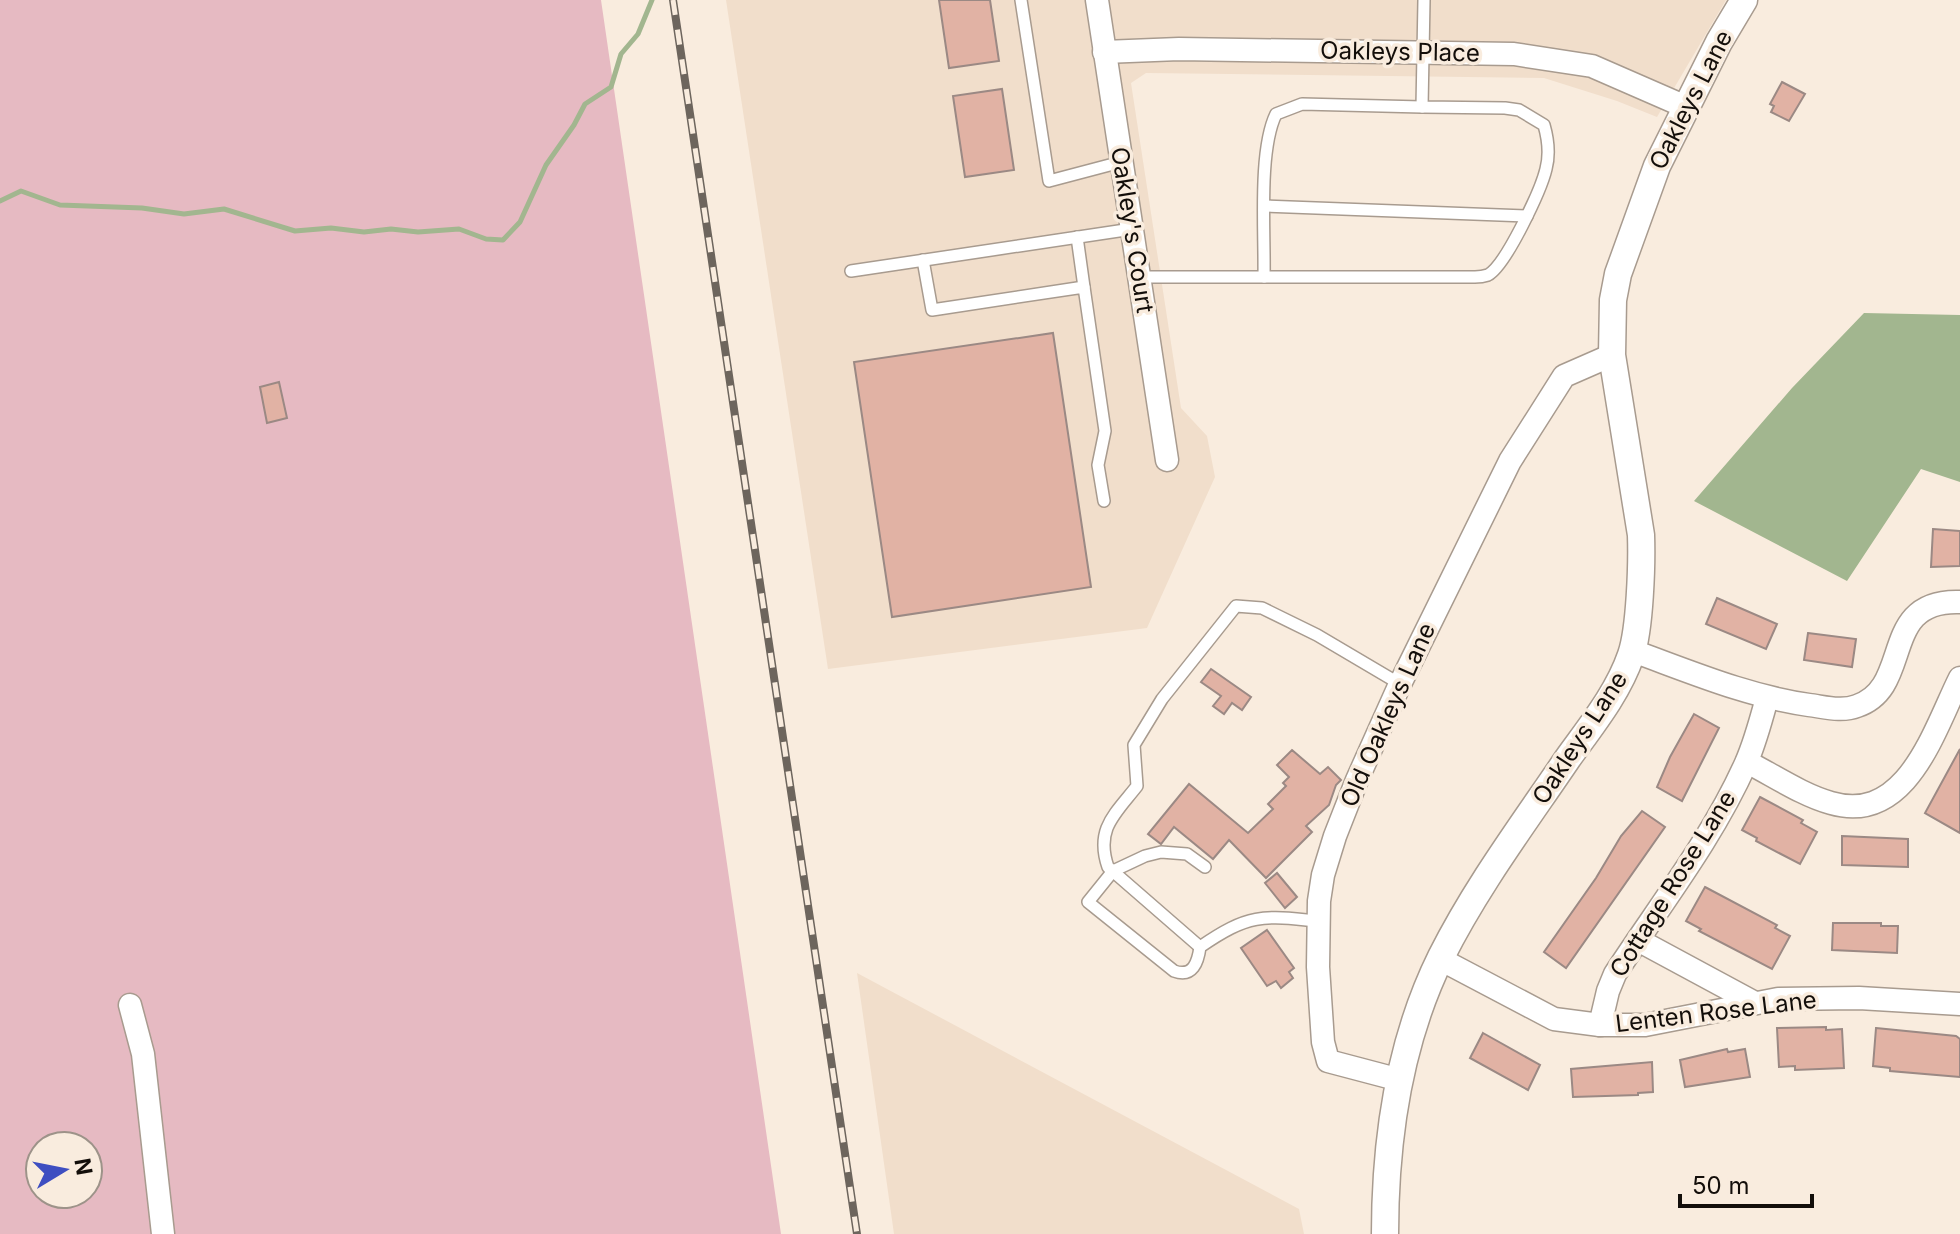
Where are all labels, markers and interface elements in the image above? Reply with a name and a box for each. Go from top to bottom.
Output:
street label: Oakleys Lane [1643,25,1738,174]
street label: Oakleys Place [1320,36,1480,67]
street label: Oakley's Court [1105,145,1160,315]
street label: Old Oakleys Lane [1334,618,1441,811]
street label: Oakleys Lane [1526,666,1633,810]
street label: Cottage Rose Lane [1604,785,1742,982]
street label: Lenten Rose Lane [1614,985,1818,1038]
north arrow [24,1130,104,1210]
text: N [69,1156,98,1177]
scale bar [1680,1158,1812,1208]
text: 50 m [1692,1171,1750,1200]

